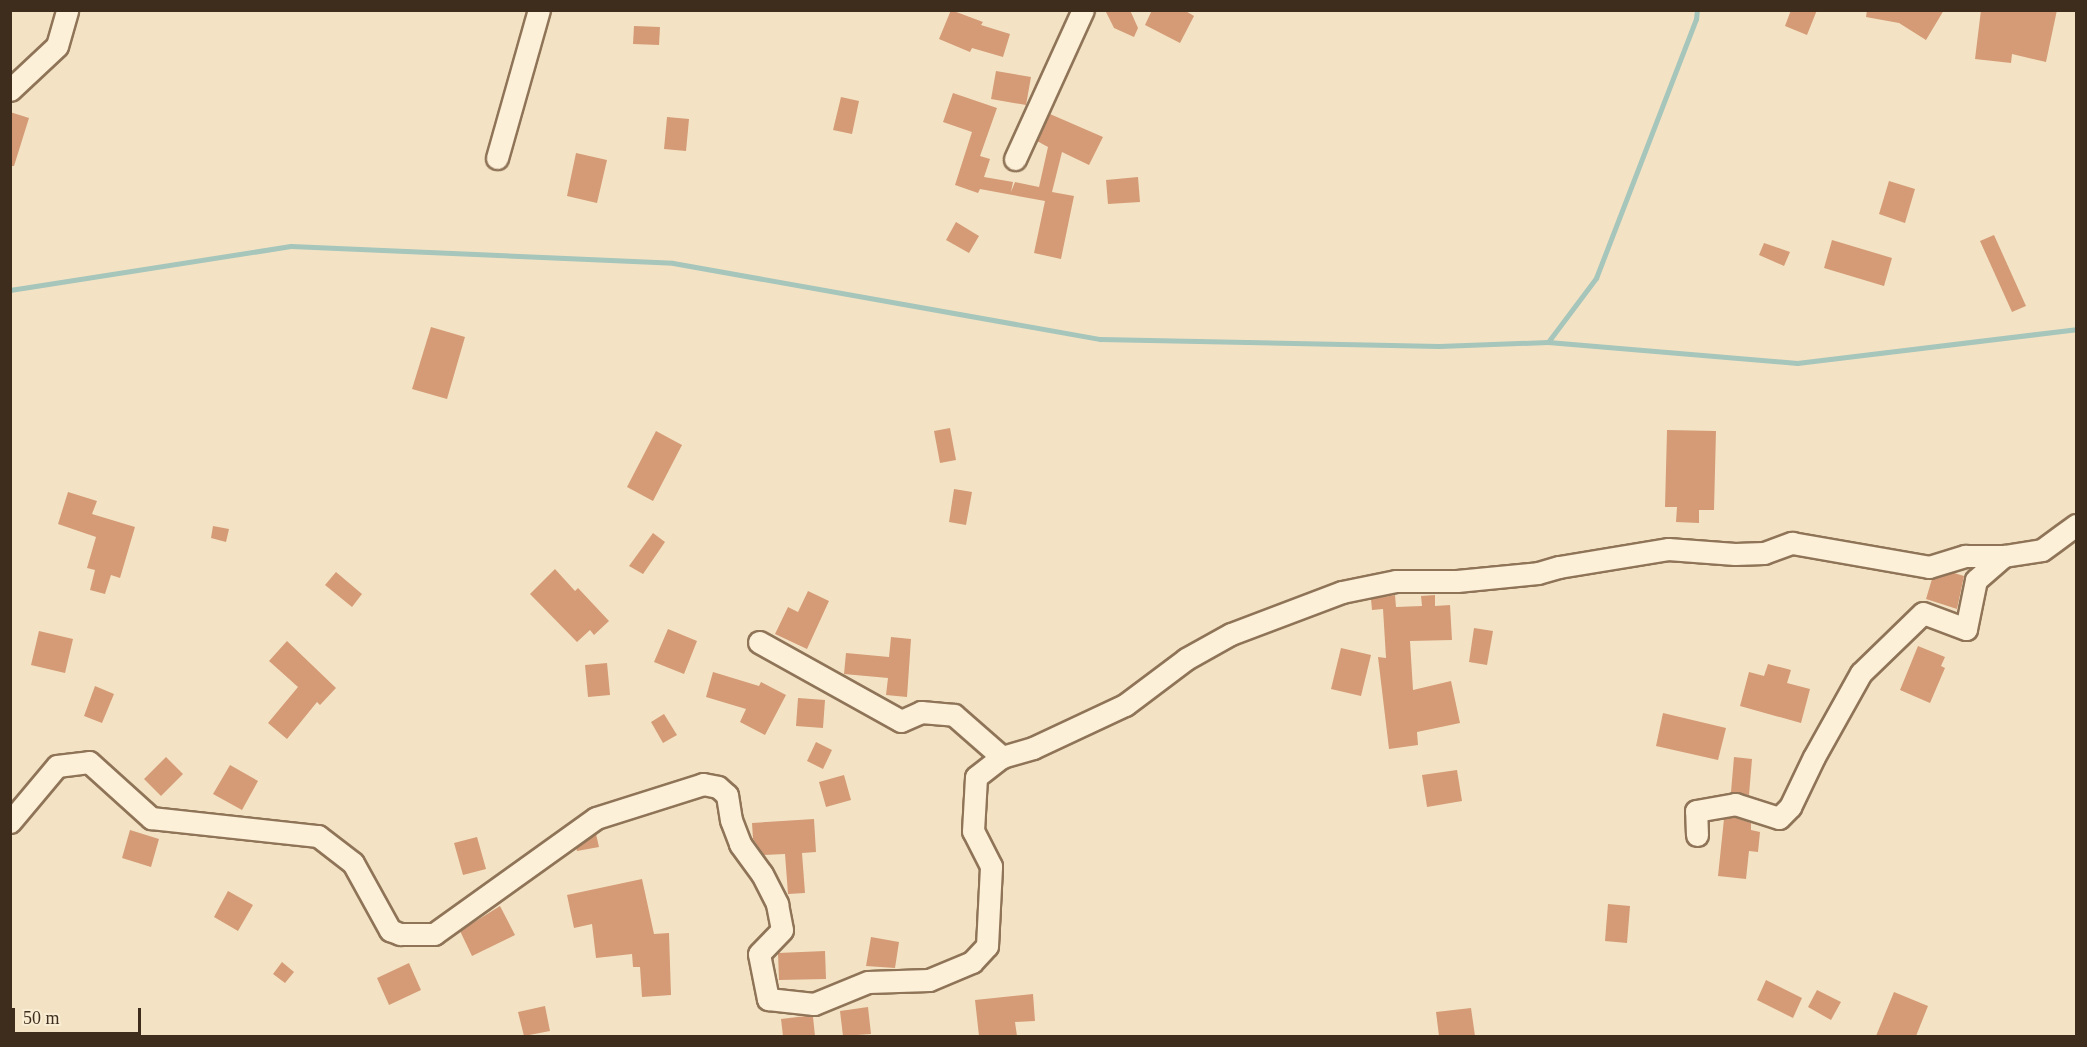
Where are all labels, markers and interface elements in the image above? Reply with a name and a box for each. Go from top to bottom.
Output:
scale bar [15,996,144,1034]
text: 50 m [23,1008,60,1028]

